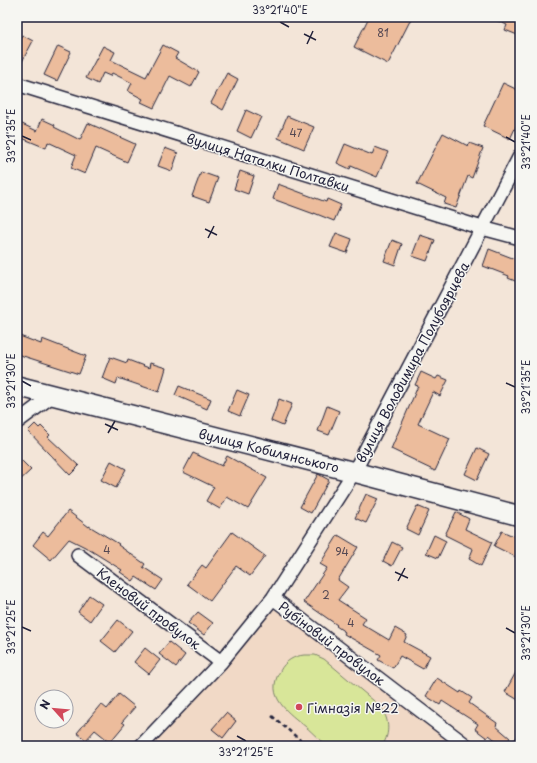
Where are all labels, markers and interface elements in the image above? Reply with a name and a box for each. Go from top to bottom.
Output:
text: 33°21'40"E [252,2,308,17]
house number: 81 [377,24,389,41]
text: 33°21'35"E [3,109,18,163]
text: 33°21'40"E [518,114,533,170]
house number: 47 [290,124,303,141]
street label: вулиця Наталки Полтавки [184,128,352,196]
street label: вулиця Володимира Полубоярцева [351,257,474,466]
text: 33°21'30"E [3,353,18,409]
text: 33°21'35"E [518,360,533,414]
street label: вулиця Кобилянського [197,423,341,477]
house number: 4 [103,541,111,558]
house number: 94 [335,543,349,560]
street label: Кленовий провулок [93,563,205,654]
house number: 2 [322,586,330,603]
street label: Рубіновий провулок [275,597,389,690]
text: 33°21'25"E [3,599,18,655]
text: 33°21'30"E [518,605,533,661]
house number: 4 [347,614,355,631]
north arrow [34,689,74,729]
text: N [35,696,54,712]
place label: Гімназія №22 [307,698,399,717]
marker: Гімназія №22 [294,702,304,712]
text: 33°21'25"E [218,744,274,759]

